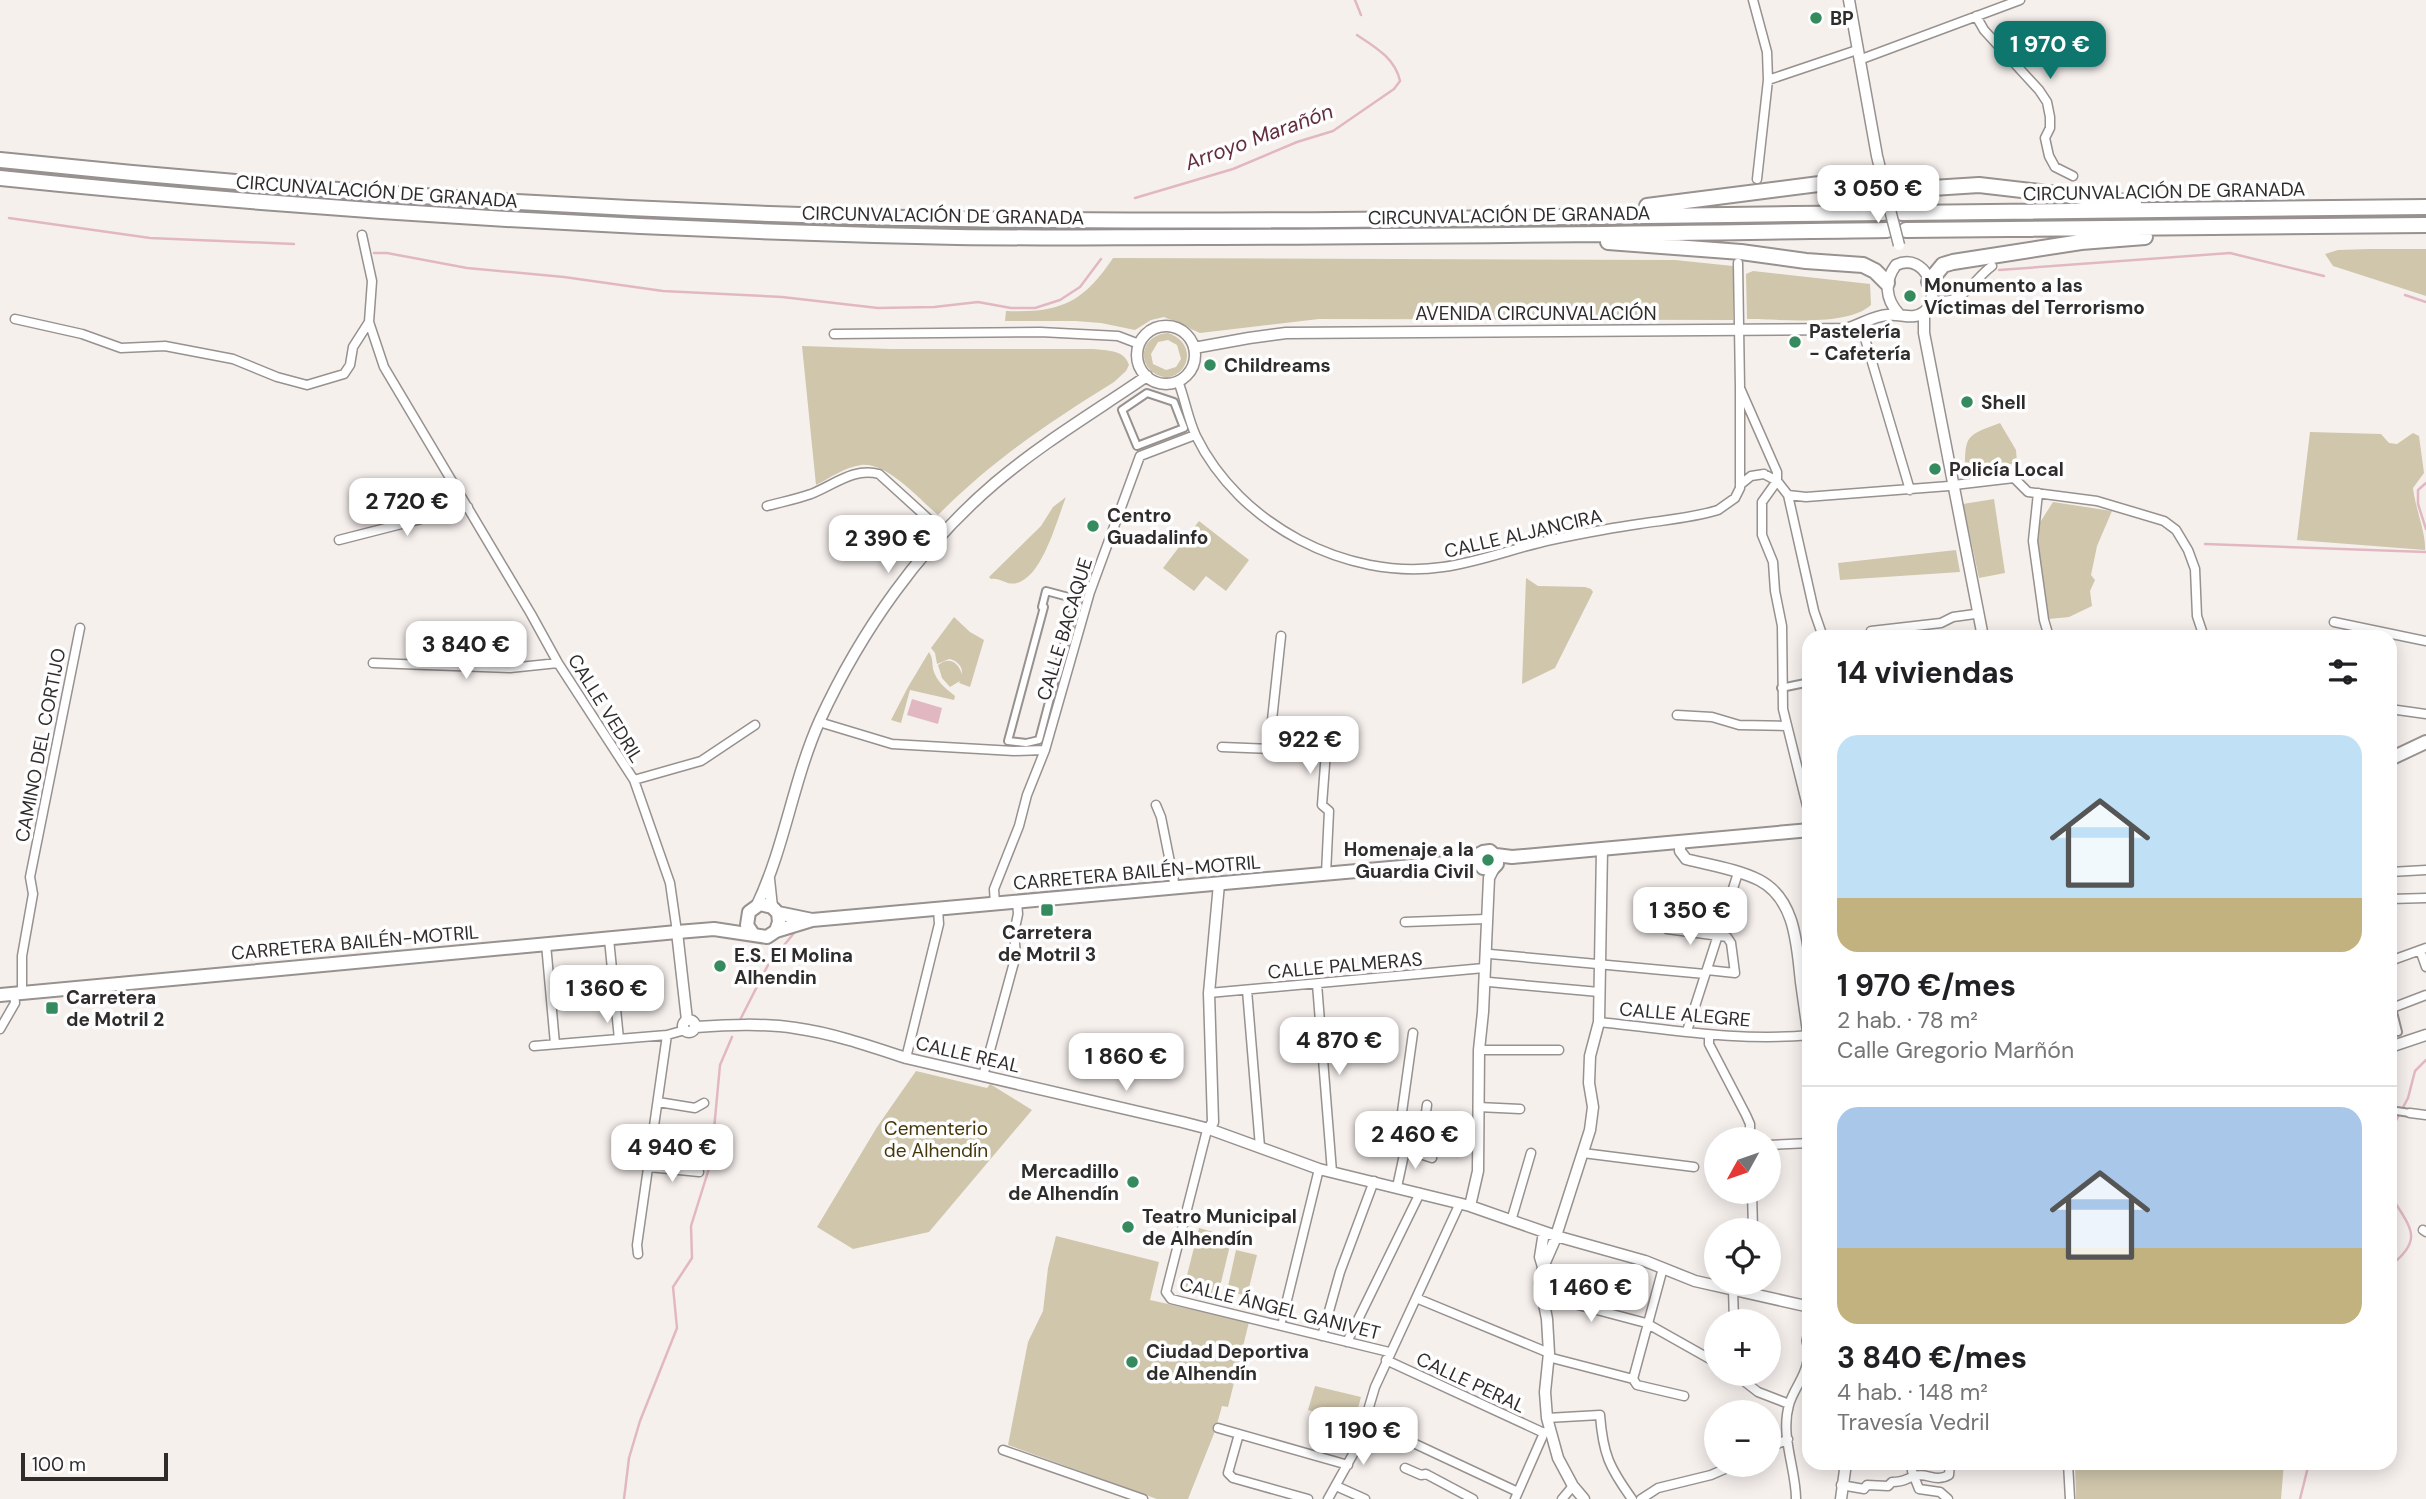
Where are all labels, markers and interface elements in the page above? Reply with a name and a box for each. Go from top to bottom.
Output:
place label: BP [1830,6,1854,31]
marker: BP [1808,10,1824,26]
pin: 1 970 € [1985,22,2115,81]
text: 1 970 € [2010,29,2090,59]
water label: Arroyo Marañón [1180,97,1337,177]
pin: 3 050 € [1813,166,1943,225]
street label: CIRCUNVALACIÓN DE GRANADA [235,169,519,214]
text: 3 050 € [1833,173,1923,203]
street label: CIRCUNVALACIÓN DE GRANADA [2023,177,2306,206]
street label: CIRCUNVALACIÓN DE GRANADA [802,201,1085,230]
street label: CIRCUNVALACIÓN DE GRANADA [1368,201,1651,230]
place label: Monumento a las Víctimas del Terrorismo [1924,273,2145,320]
marker: Monumento a las Víctimas del Terrorismo [1902,288,1918,304]
street label: AVENIDA CIRCUNVALACIÓN [1415,301,1657,326]
place label: Pastelería - Cafetería [1809,319,1911,366]
marker: Pastelería - Cafetería [1787,334,1803,350]
place label: Childreams [1224,353,1331,378]
marker: Childreams [1202,357,1218,373]
place label: Shell [1981,390,2026,415]
marker: Shell [1959,394,1975,410]
place label: Policía Local [1949,457,2064,482]
marker: Policía Local [1927,461,1943,477]
pin: 2 720 € [342,478,472,538]
text: 2 720 € [365,486,449,516]
place label: Centro Guadalinfo [1107,503,1208,550]
street label: CALLE ALJANCIRA [1442,503,1605,564]
pin: 2 390 € [823,516,953,575]
marker: Centro Guadalinfo [1085,518,1101,534]
text: 2 390 € [845,523,931,553]
street label: CALLE BACAQUE [1031,555,1098,704]
pin: 3 840 € [401,622,531,681]
text: 3 840 € [422,629,510,659]
street label: CAMINO DEL CORTIJO [9,646,72,844]
street label: CALLE VEDRIL [562,649,649,767]
text: 14 viviendas [1837,653,2015,692]
icon: filters [2324,653,2362,691]
pin: 922 € [1261,716,1359,776]
text: 922 € [1278,724,1342,754]
icon: home [2037,780,2163,906]
place label: Homenaje a la Guardia Civil [1344,837,1474,884]
street label: CARRETERA BAILÉN-MOTRIL [1012,849,1262,896]
marker: Homenaje a la Guardia Civil [1480,852,1496,868]
pin: 1 350 € [1625,888,1755,947]
text: 1 350 € [1649,895,1731,925]
marker: Carretera de Motril 3 [1039,902,1055,918]
street label: CARRETERA BAILÉN-MOTRIL [230,919,480,966]
place label: Carretera de Motril 3 [998,920,1096,967]
place label: E.S. El Molina Alhendin [734,943,853,990]
street label: CALLE PALMERAS [1267,946,1424,985]
marker: E.S. El Molina Alhendin [712,958,728,974]
pin: 1 360 € [542,965,672,1025]
text: 1 970 €/mes [1837,966,2016,1005]
text: 1 360 € [566,973,648,1003]
place label: Carretera de Motril 2 [66,985,164,1032]
street label: CALLE ALEGRE [1618,996,1752,1033]
marker: Carretera de Motril 2 [44,1000,60,1016]
text: 2 hab. · 78 m² [1837,1005,1978,1035]
pin: 4 870 € [1274,1018,1404,1077]
text: 4 870 € [1296,1025,1382,1055]
street label: CALLE REAL [913,1030,1023,1079]
pin: 1 860 € [1061,1034,1191,1093]
text: Calle Gregorio Marñón [1837,1035,2074,1065]
text: 1 860 € [1085,1041,1167,1071]
pin: 2 460 € [1350,1112,1480,1171]
park label: Cementerio de Alhendín [884,1116,988,1163]
text: 2 460 € [1371,1119,1459,1149]
pin: 4 940 € [607,1124,737,1184]
north arrow [1704,1127,1782,1204]
map controls [1704,1127,1781,1477]
text: 4 940 € [627,1132,717,1162]
icon: home [2037,1152,2163,1278]
place label: Mercadillo de Alhendín [1008,1159,1119,1206]
marker: Mercadillo de Alhendín [1125,1174,1141,1190]
place label: Teatro Municipal de Alhendín [1142,1204,1297,1251]
button: locate [1704,1218,1781,1295]
marker: Teatro Municipal de Alhendín [1120,1219,1136,1235]
pin: 1 460 € [1526,1264,1656,1324]
street label: CALLE ÁNGEL GANIVET [1177,1271,1383,1346]
text: 1 460 € [1549,1272,1633,1302]
button: + [1704,1309,1781,1386]
text: 3 840 €/mes [1837,1338,2027,1377]
place label: Ciudad Deportiva de Alhendín [1146,1339,1309,1386]
street label: CALLE PERAL [1412,1346,1529,1419]
marker: Ciudad Deportiva de Alhendín [1124,1354,1140,1370]
text: 4 hab. · 148 m² [1837,1377,1988,1407]
button: − [1704,1400,1781,1477]
text: Travesía Vedril [1837,1407,1990,1437]
pin: 1 190 € [1298,1408,1428,1467]
text: 1 190 € [1325,1415,1401,1445]
scale bar [21,1450,168,1482]
text: 100 m [32,1452,86,1477]

